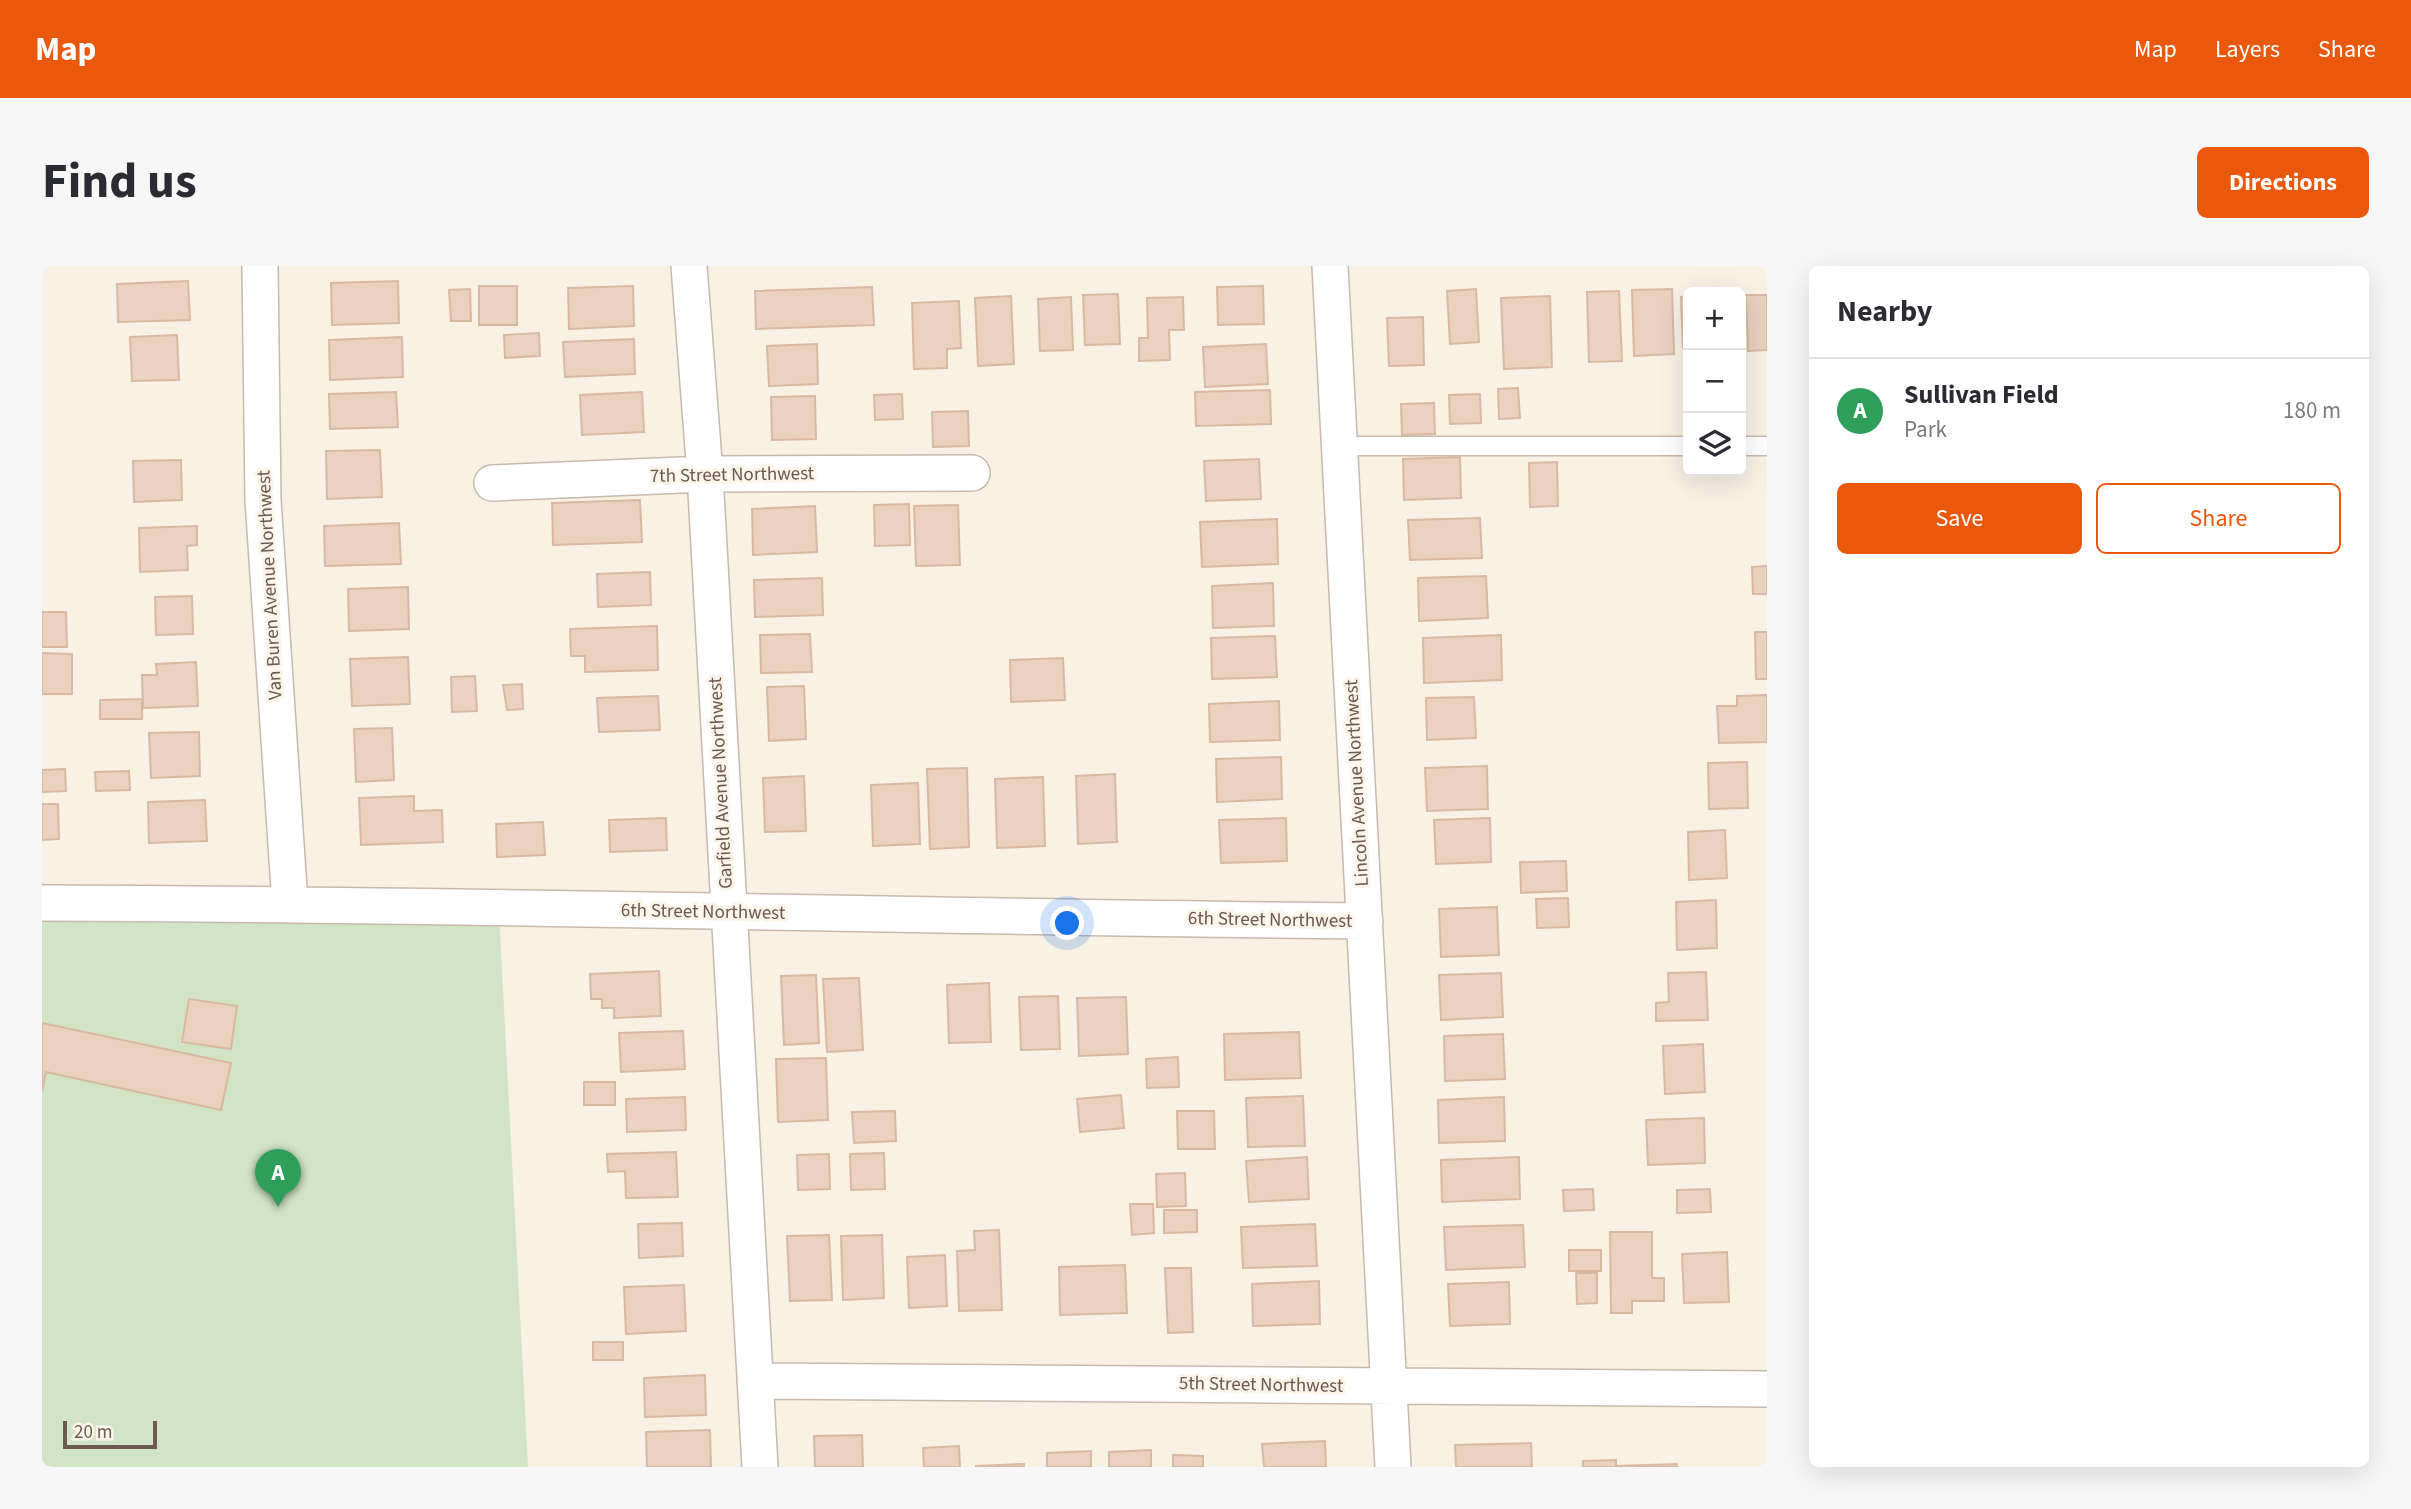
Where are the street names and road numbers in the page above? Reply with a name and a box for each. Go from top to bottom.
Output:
street label: 7th Street Northwest [650,460,815,490]
street label: Van Buren Avenue Northwest [250,469,289,701]
street label: Garfield Avenue Northwest [702,676,740,890]
street label: Lincoln Avenue Northwest [1338,678,1376,887]
street label: 6th Street Northwest [621,897,786,927]
street label: 6th Street Northwest [1188,905,1353,935]
street label: 5th Street Northwest [1179,1370,1344,1400]

